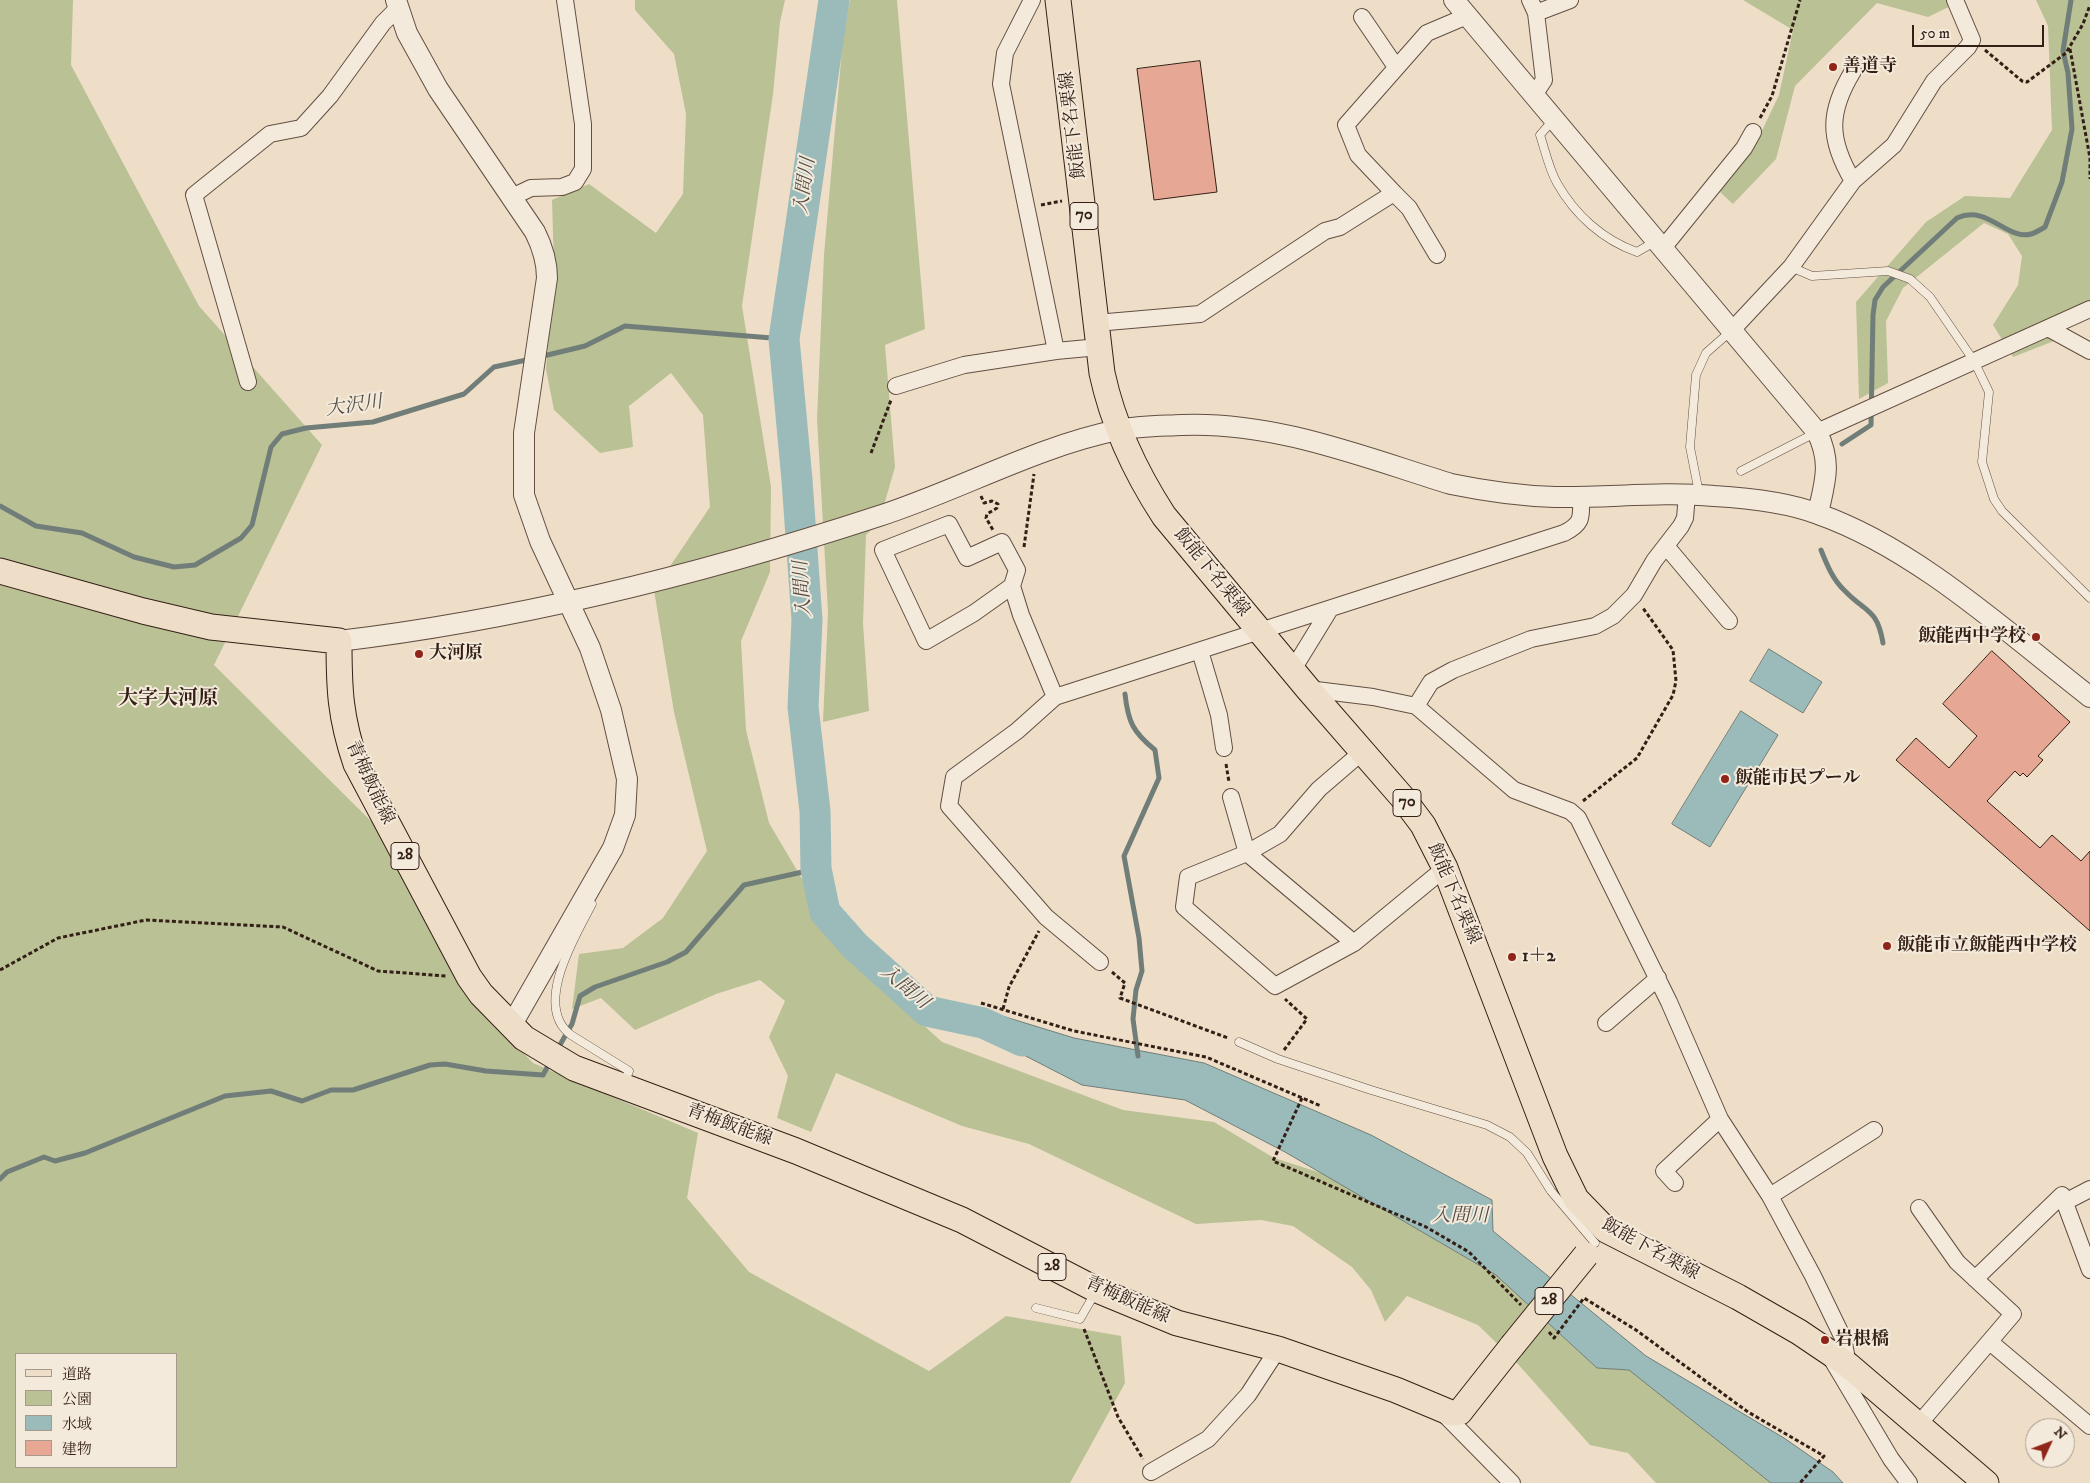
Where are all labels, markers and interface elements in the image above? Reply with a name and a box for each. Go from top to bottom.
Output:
scale bar [1915,15,2048,47]
text: 50 m [1920,24,1950,43]
place label: 善道寺 [1843,56,1897,78]
marker: 善道寺 [1827,61,1839,73]
street label: 飯能下名栗線 [1057,70,1091,180]
water label: 入間川 [791,156,821,216]
road number: 70 [1070,202,1098,230]
water label: 大沢川 [324,392,384,422]
street label: 飯能下名栗線 [1169,524,1253,622]
water label: 入間川 [791,560,817,618]
place label: 飯能西中学校 [1918,626,2026,648]
marker: 飯能西中学校 [2030,631,2042,643]
place label: 大河原 [429,643,483,665]
marker: 大河原 [413,648,425,660]
district label: 大字大河原 [118,688,218,712]
street label: 青梅飯能線 [340,738,398,828]
place label: 飯能市民プール [1735,768,1860,790]
marker: 飯能市民プール [1719,773,1731,785]
road number: 70 [1393,790,1421,816]
street label: 飯能下名栗線 [1422,840,1484,948]
road number: 28 [391,842,419,869]
place label: 飯能市立飯能西中学校 [1897,935,2077,957]
marker: 飯能市立飯能西中学校 [1881,940,1893,952]
place label: 1＋2 [1522,946,1555,968]
marker: 1＋2 [1506,951,1518,963]
water label: 入間川 [875,961,933,1015]
street label: 青梅飯能線 [683,1100,775,1152]
water label: 入間川 [1432,1206,1488,1228]
street label: 飯能下名栗線 [1598,1214,1702,1286]
road number: 28 [1038,1254,1066,1280]
street label: 青梅飯能線 [1081,1273,1173,1329]
road number: 28 [1535,1288,1563,1314]
place label: 岩根橋 [1835,1329,1889,1351]
marker: 岩根橋 [1819,1334,1831,1346]
legend [15,1353,178,1468]
text: 道路 [62,1365,92,1384]
text: 公園 [62,1390,92,1409]
text: 水域 [62,1415,92,1434]
north arrow [2025,1418,2075,1468]
text: N [2050,1423,2071,1444]
text: 建物 [62,1440,92,1459]

